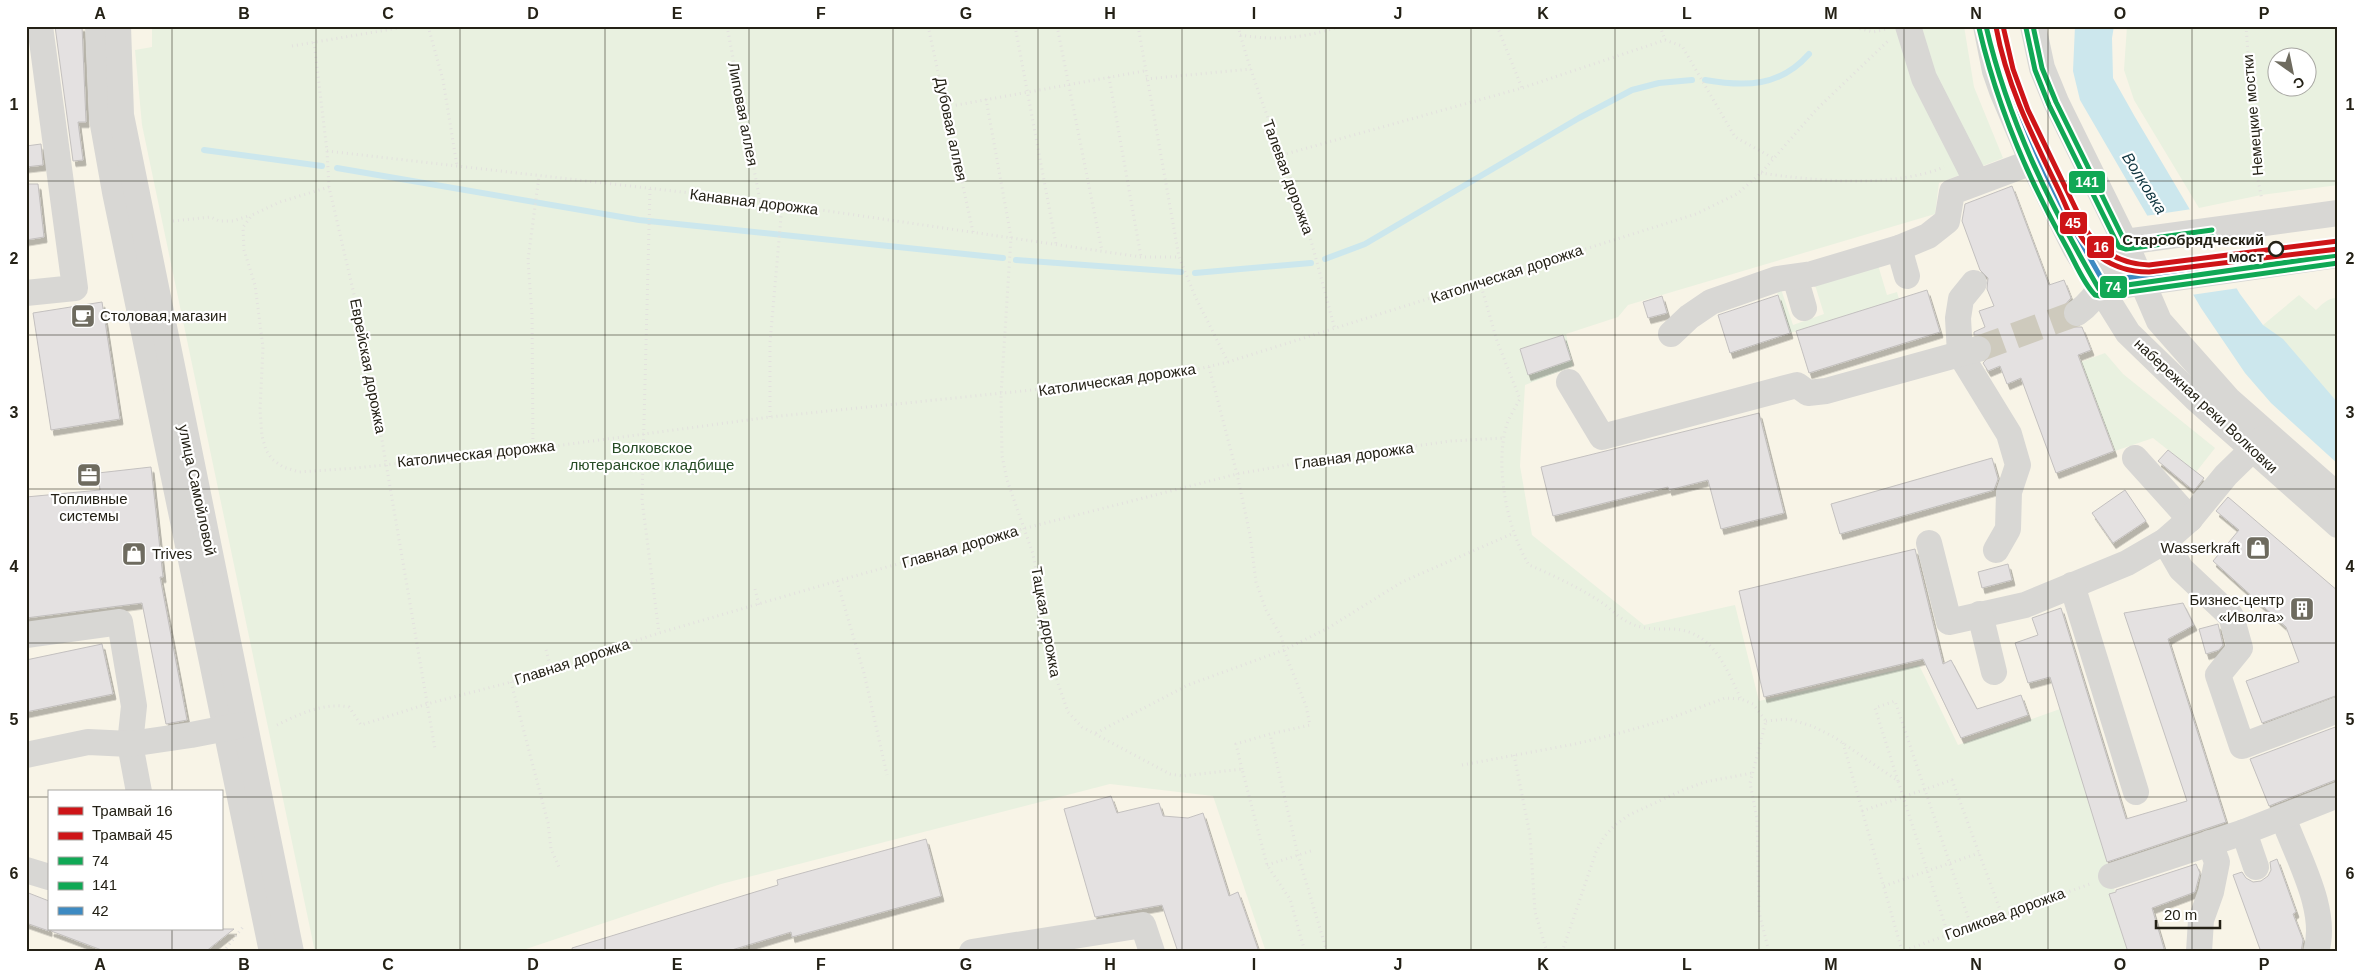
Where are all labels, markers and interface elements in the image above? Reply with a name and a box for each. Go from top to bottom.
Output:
text: A [94,5,106,22]
text: B [238,5,250,22]
text: C [382,5,394,22]
text: D [527,5,539,22]
text: E [672,5,683,22]
text: F [816,5,826,22]
text: G [960,5,972,22]
text: H [1104,5,1116,22]
text: I [1252,5,1256,22]
text: J [1394,5,1402,22]
text: K [1537,5,1549,22]
text: L [1682,5,1692,22]
text: M [1824,5,1838,22]
text: N [1970,5,1982,22]
text: O [2114,5,2126,22]
text: P [2259,5,2270,22]
north arrow [2266,48,2316,98]
street label: Немецкие мостки [2239,54,2266,176]
street label: Липовая аллея [725,61,762,167]
text: С [2290,73,2308,92]
street label: Дубовая аллея [932,75,971,182]
text: 1 [10,96,19,113]
text: 1 [2346,96,2355,113]
street label: Талевая дорожка [1260,117,1317,237]
water label: Волковка [2119,149,2170,217]
line badge: 141 [2068,170,2106,194]
text: 141 [2075,174,2099,190]
street label: Канавная дорожка [689,185,820,218]
line badge: 45 [2059,211,2088,235]
text: 45 [2065,215,2081,231]
place label: Старообрядческий мост [2122,231,2264,265]
line badge: 16 [2086,235,2115,259]
text: 16 [2093,239,2109,255]
street label: Католическая дорожка [1429,241,1586,306]
marker: Старообрядческий мост [2268,241,2284,257]
text: 2 [10,250,19,267]
text: 2 [2346,250,2355,267]
line badge: 74 [2099,275,2128,299]
text: 74 [2105,279,2121,295]
street label: Еврейская дорожка [347,297,390,435]
cafe icon: Столовая,магазин [70,303,96,329]
place label: Столовая,магазин [100,307,227,324]
street label: набережная реки Волковки [2131,335,2281,476]
street label: Католическая дорожка [1037,360,1197,399]
text: 3 [10,404,19,421]
text: 3 [2346,404,2355,421]
street label: улица Самойловой [175,423,220,557]
street label: Католическая дорожка [396,437,556,470]
park label: Волковское лютеранское кладбище [570,439,734,473]
street label: Главная дорожка [1293,439,1415,472]
office icon: Топливные системы [76,462,102,488]
place label: Топливные системы [51,490,127,524]
street label: Главная дорожка [900,522,1021,571]
shop icon: Wasserkraft [2245,535,2271,561]
place label: Wasserkraft [2161,539,2241,556]
shop icon: Trives [121,541,147,567]
place label: Trives [152,545,192,562]
text: 4 [10,558,19,575]
text: 4 [2346,558,2355,575]
street label: Тацкая дорожка [1028,565,1065,679]
place label: Бизнес-центр «Иволга» [2190,591,2284,625]
building icon: Бизнес-центр «Иволга» [2289,596,2315,622]
street label: Главная дорожка [512,635,632,688]
text: 5 [10,711,19,728]
text: 5 [2346,711,2355,728]
legend [48,790,222,930]
text: Трамвай 16 [92,802,173,819]
text: Трамвай 45 [92,826,173,843]
text: 74 [92,852,109,869]
text: 6 [10,865,19,882]
text: 6 [2346,865,2355,882]
text: 141 [92,876,117,893]
street label: Голикова дорожка [1942,884,2068,943]
scale bar [2156,898,2220,930]
text: 42 [92,902,109,919]
text: 20 m [2164,906,2197,923]
text: A [94,956,106,973]
text: B [238,956,250,973]
text: C [382,956,394,973]
text: D [527,956,539,973]
text: E [672,956,683,973]
text: F [816,956,826,973]
text: G [960,956,972,973]
text: H [1104,956,1116,973]
text: I [1252,956,1256,973]
text: J [1394,956,1402,973]
text: K [1537,956,1549,973]
text: L [1682,956,1692,973]
text: M [1824,956,1838,973]
text: N [1970,956,1982,973]
text: O [2114,956,2126,973]
text: P [2259,956,2270,973]

